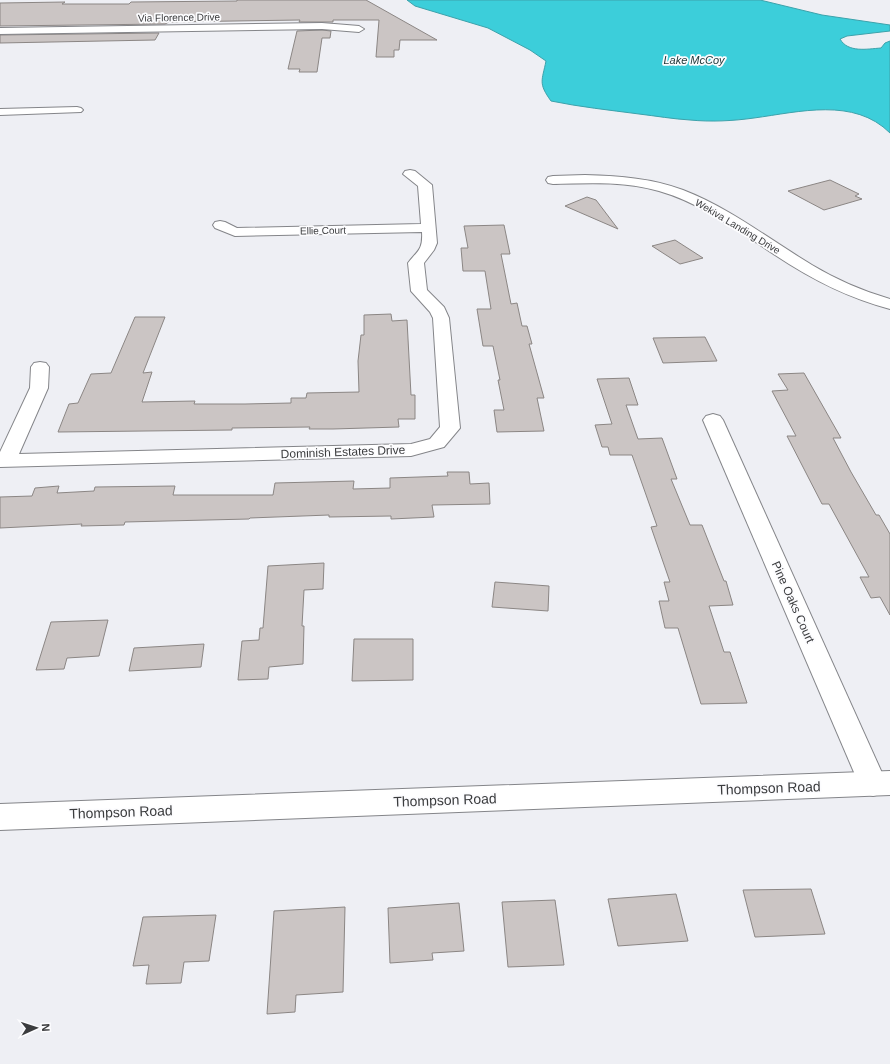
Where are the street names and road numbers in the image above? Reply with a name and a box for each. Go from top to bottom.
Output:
street label: Via Florence Drive [138,11,221,24]
street label: Wekiva Landing Drive [693,197,783,256]
street label: Ellie Court [300,225,346,236]
street label: Dominish Estates Drive [280,443,406,461]
street label: Pine Oaks Court [769,559,818,646]
street label: Thompson Road [717,778,821,798]
street label: Thompson Road [393,790,497,810]
street label: Thompson Road [69,802,173,822]

